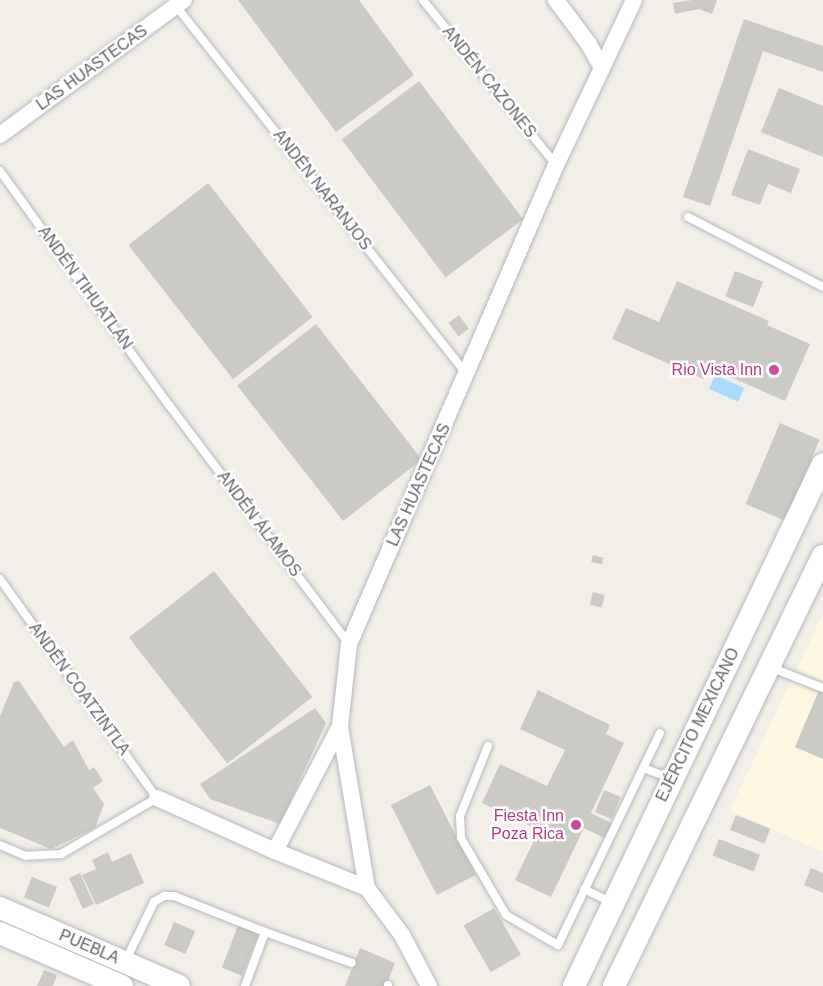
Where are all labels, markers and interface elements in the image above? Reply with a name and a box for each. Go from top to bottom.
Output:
street label: LAS HUASTECAS [33,21,151,115]
street label: ANDÉN CAZONES [438,22,540,142]
street label: ANDÉN NARANJOS [269,126,375,254]
street label: ANDÉN TIHUATLÁN [34,222,136,354]
place label: Rio Vista Inn [672,360,762,380]
marker: Rio Vista Inn [767,363,781,377]
street label: LAS HUASTECAS [383,421,455,549]
street label: ANDÉN ÁLAMOS [213,467,305,581]
street label: ANDÉN COATZINTLA [25,619,133,759]
street label: EJÉRCITO MEXICANO [652,645,744,805]
place label: Fiesta Inn Poza Rica [491,806,564,844]
marker: Fiesta Inn Poza Rica [569,818,583,832]
street label: PUEBLA [56,926,122,968]

